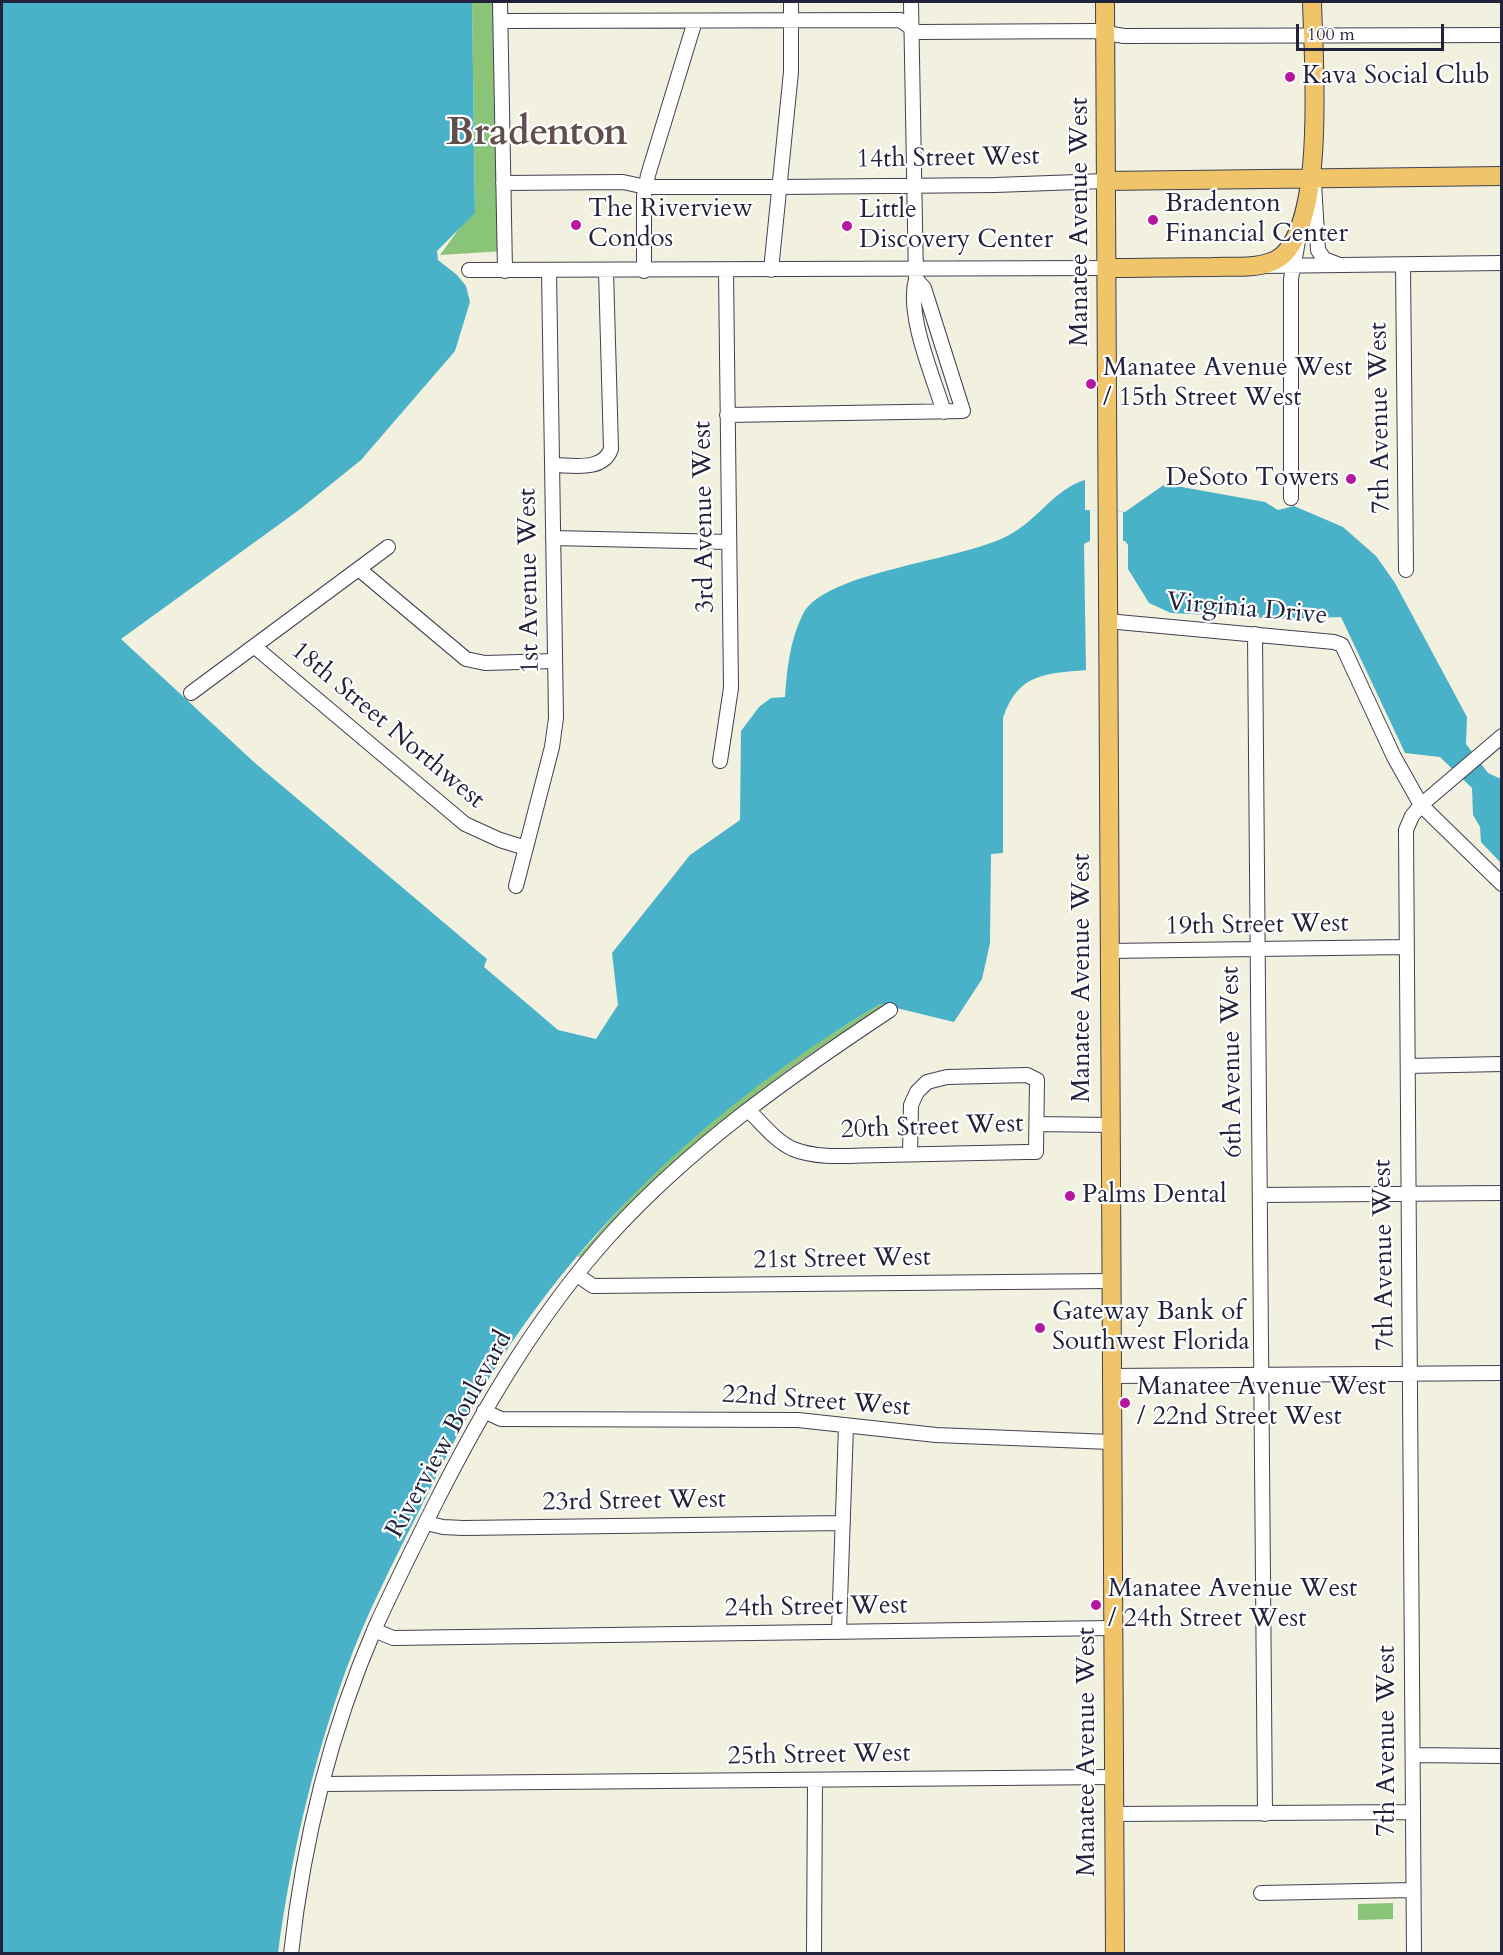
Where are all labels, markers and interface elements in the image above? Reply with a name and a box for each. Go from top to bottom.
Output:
scale bar [1299,12,1448,50]
text: 100 m [1307,22,1355,47]
place label: Kava Social Club [1302,61,1490,93]
marker: Kava Social Club [1283,70,1297,84]
street label: Manatee Avenue West [1065,97,1097,347]
district label: Bradenton [446,112,628,158]
street label: 14th Street West [856,142,1040,176]
place label: Bradenton Financial Center [1165,189,1348,250]
place label: The Riverview Condos [588,194,753,255]
place label: Little Discovery Center [859,195,1053,256]
marker: Bradenton Financial Center [1146,213,1160,227]
marker: The Riverview Condos [569,218,583,232]
marker: Little Discovery Center [840,219,854,233]
street label: 7th Avenue West [1364,322,1398,514]
place label: Manatee Avenue West / 15th Street West [1103,353,1352,414]
marker: Manatee Avenue West / 15th Street West [1084,377,1098,391]
street label: 3rd Avenue West [688,421,722,613]
place label: DeSoto Towers [1166,463,1339,495]
marker: DeSoto Towers [1344,472,1358,486]
street label: 1st Avenue West [513,488,547,674]
street label: Virginia Drive [1165,587,1329,633]
street label: 18th Street Northwest [284,636,490,816]
street label: Manatee Avenue West [1067,853,1099,1103]
street label: 19th Street West [1165,909,1349,943]
street label: 6th Avenue West [1216,966,1250,1158]
street label: 20th Street West [840,1109,1024,1147]
street label: 7th Avenue West [1368,1159,1402,1351]
place label: Palms Dental [1082,1180,1227,1212]
marker: Palms Dental [1063,1189,1077,1203]
street label: 21st Street West [753,1243,931,1277]
place label: Gateway Bank of Southwest Florida [1052,1297,1250,1358]
marker: Gateway Bank of Southwest Florida [1033,1321,1047,1335]
street label: Riverview Boulevard [380,1326,520,1544]
place label: Manatee Avenue West / 22nd Street West [1137,1372,1386,1434]
street label: 22nd Street West [721,1380,911,1424]
marker: Manatee Avenue West / 22nd Street West [1118,1396,1132,1410]
street label: 23rd Street West [542,1485,726,1519]
place label: Manatee Avenue West / 24th Street West [1108,1574,1357,1636]
street label: 24th Street West [724,1591,908,1625]
marker: Manatee Avenue West / 24th Street West [1089,1598,1103,1612]
street label: Manatee Avenue West [1072,1627,1104,1877]
street label: 7th Avenue West [1372,1645,1404,1837]
street label: 25th Street West [727,1739,911,1773]

